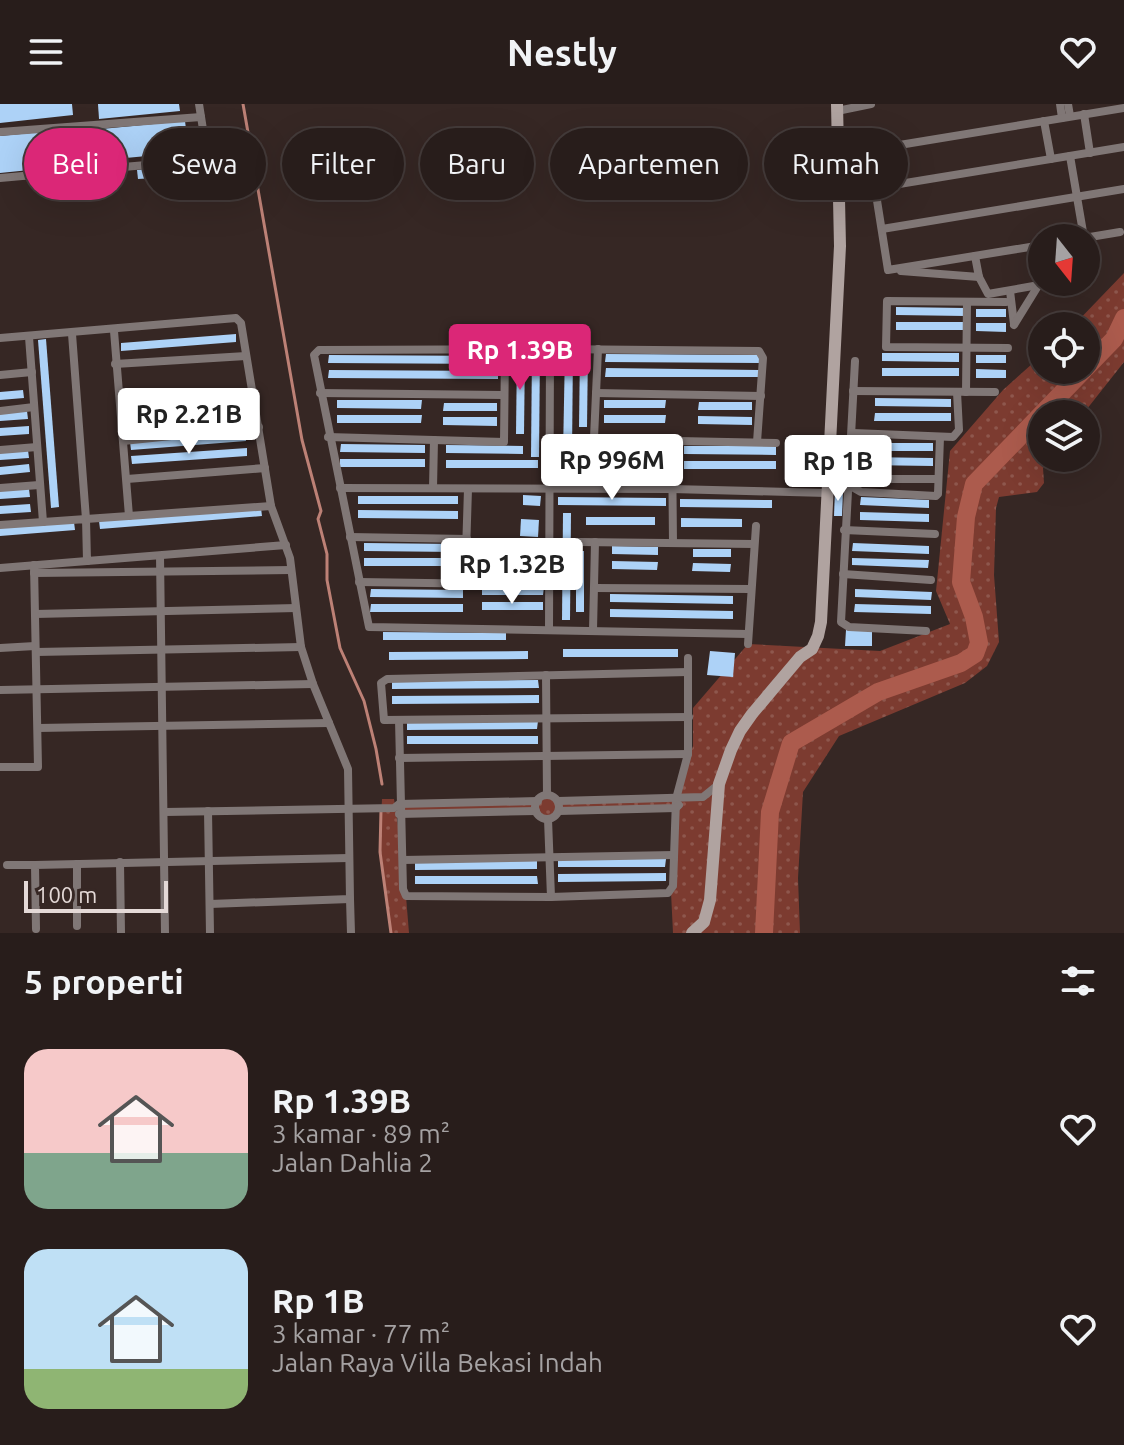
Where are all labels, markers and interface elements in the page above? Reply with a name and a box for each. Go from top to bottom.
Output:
icon: menu [24,30,68,74]
icon: heart [1056,30,1100,74]
text: Nestly [507,32,617,73]
chip: Beli [24,128,127,200]
chip: Sewa [143,128,266,200]
chip: Filter [282,128,404,200]
chip: Baru [420,128,534,200]
chip: Apartemen [550,128,748,200]
chip: Rumah [764,128,908,200]
north arrow [1028,224,1100,296]
map controls [1028,224,1100,472]
button: locate [1028,312,1100,384]
pin: Rp 1.39B [437,324,603,392]
text: Rp 1.39B [467,335,573,364]
pin: Rp 2.21B [106,388,272,456]
text: Rp 2.21B [136,399,242,428]
button: layers [1028,400,1100,472]
pin: Rp 996M [538,434,686,502]
pin: Rp 1B [782,435,894,503]
text: Rp 996M [559,445,665,474]
text: Rp 1B [803,446,873,475]
pin: Rp 1.32B [429,538,595,606]
text: Rp 1.32B [459,549,565,578]
scale bar [24,877,168,913]
text: 100 m [36,882,97,907]
icon: filters [1056,959,1100,1003]
text: 5 properti [24,962,184,1000]
icon: home [88,1081,184,1177]
text: Rp 1.39B [272,1081,411,1119]
icon: heart [1056,1107,1100,1151]
text: 3 kamar · 89 m² [272,1119,450,1148]
text: Jalan Dahlia 2 [272,1148,433,1177]
icon: home [88,1281,184,1377]
text: Rp 1B [272,1281,364,1319]
icon: heart [1056,1307,1100,1351]
text: 3 kamar · 77 m² [272,1319,450,1348]
text: Jalan Raya Villa Bekasi Indah [272,1348,603,1377]

